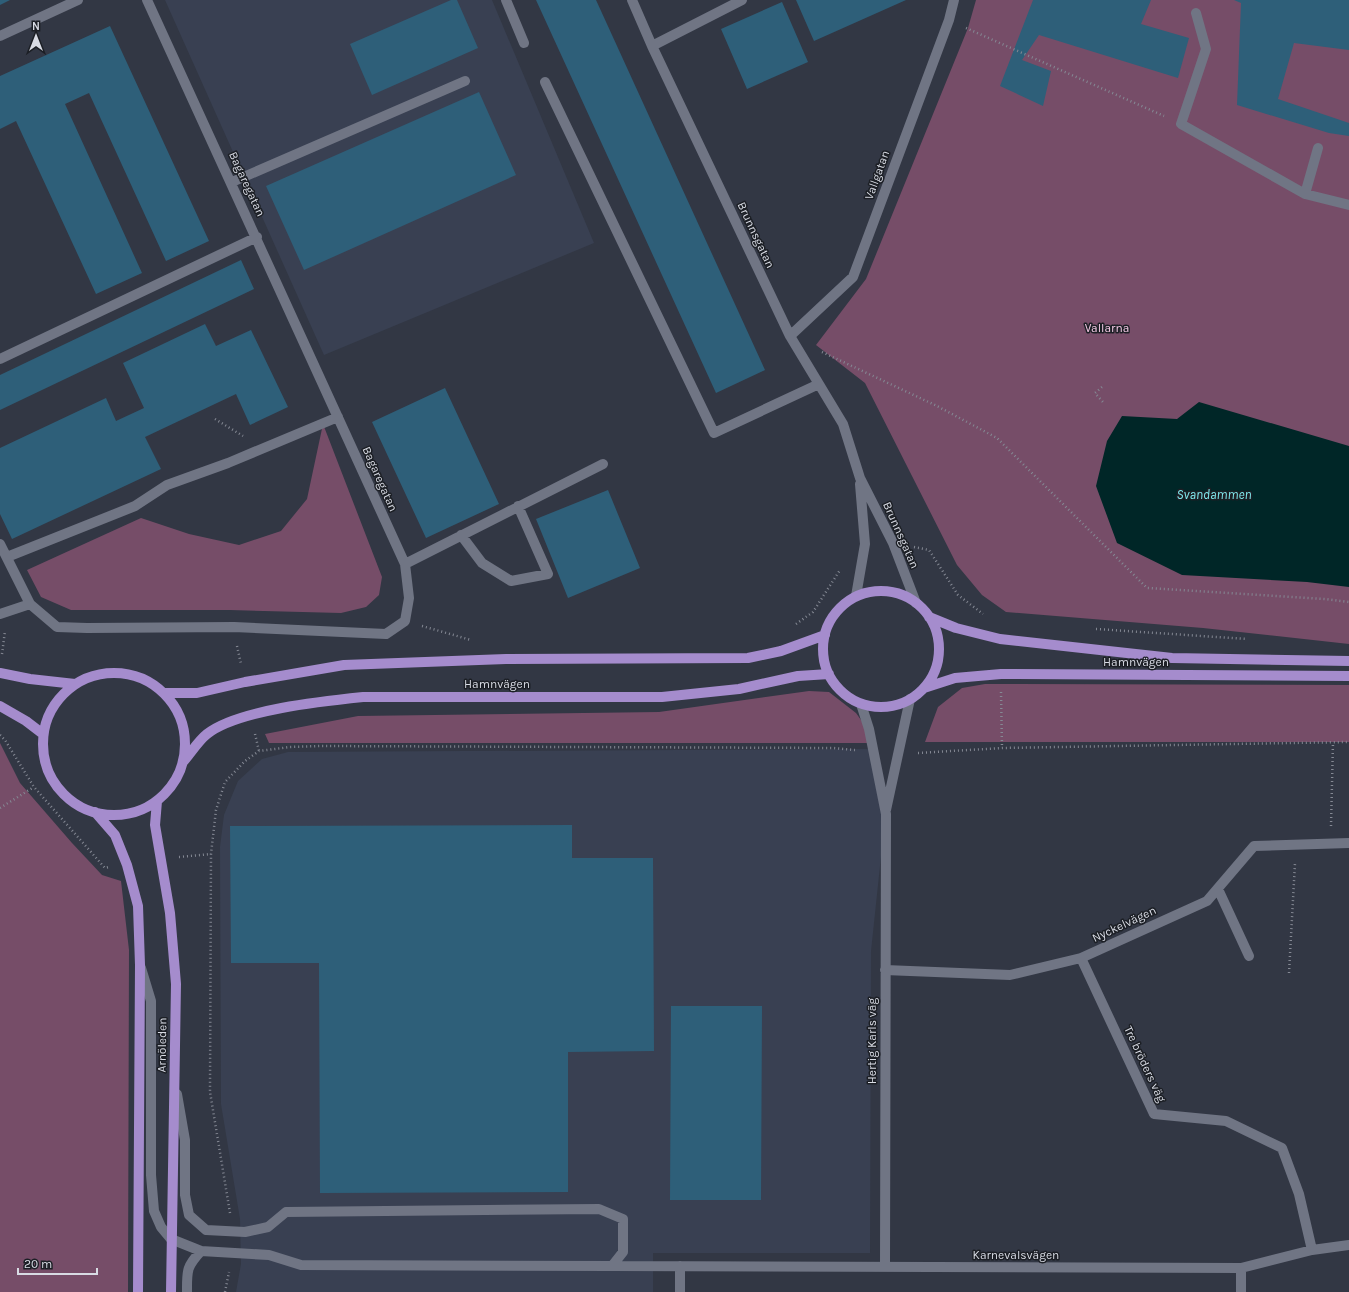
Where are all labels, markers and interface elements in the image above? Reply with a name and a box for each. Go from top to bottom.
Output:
north arrow [16,16,56,56]
text: N [32,20,40,33]
street label: Vallgatan [862,148,892,202]
street label: Bagaregatan [226,149,268,219]
street label: Brunnsgatan [735,200,777,270]
park label: Vallarna [1085,321,1129,335]
street label: Bagaregatan [359,444,401,514]
water label: Svandammen [1176,487,1252,502]
street label: Brunnsgatan [880,499,922,571]
street label: Hamnvägen [1103,655,1169,669]
street label: Hamnvägen [464,677,530,691]
street label: Nyckelvägen [1090,903,1158,945]
street label: Hertig Karls väg [865,998,879,1084]
street label: Arnöleden [155,1017,169,1073]
street label: Tre bröders väg [1121,1024,1169,1105]
street label: Karnevalsvägen [973,1248,1059,1262]
scale bar [18,1250,97,1276]
text: 20 m [24,1257,52,1271]

